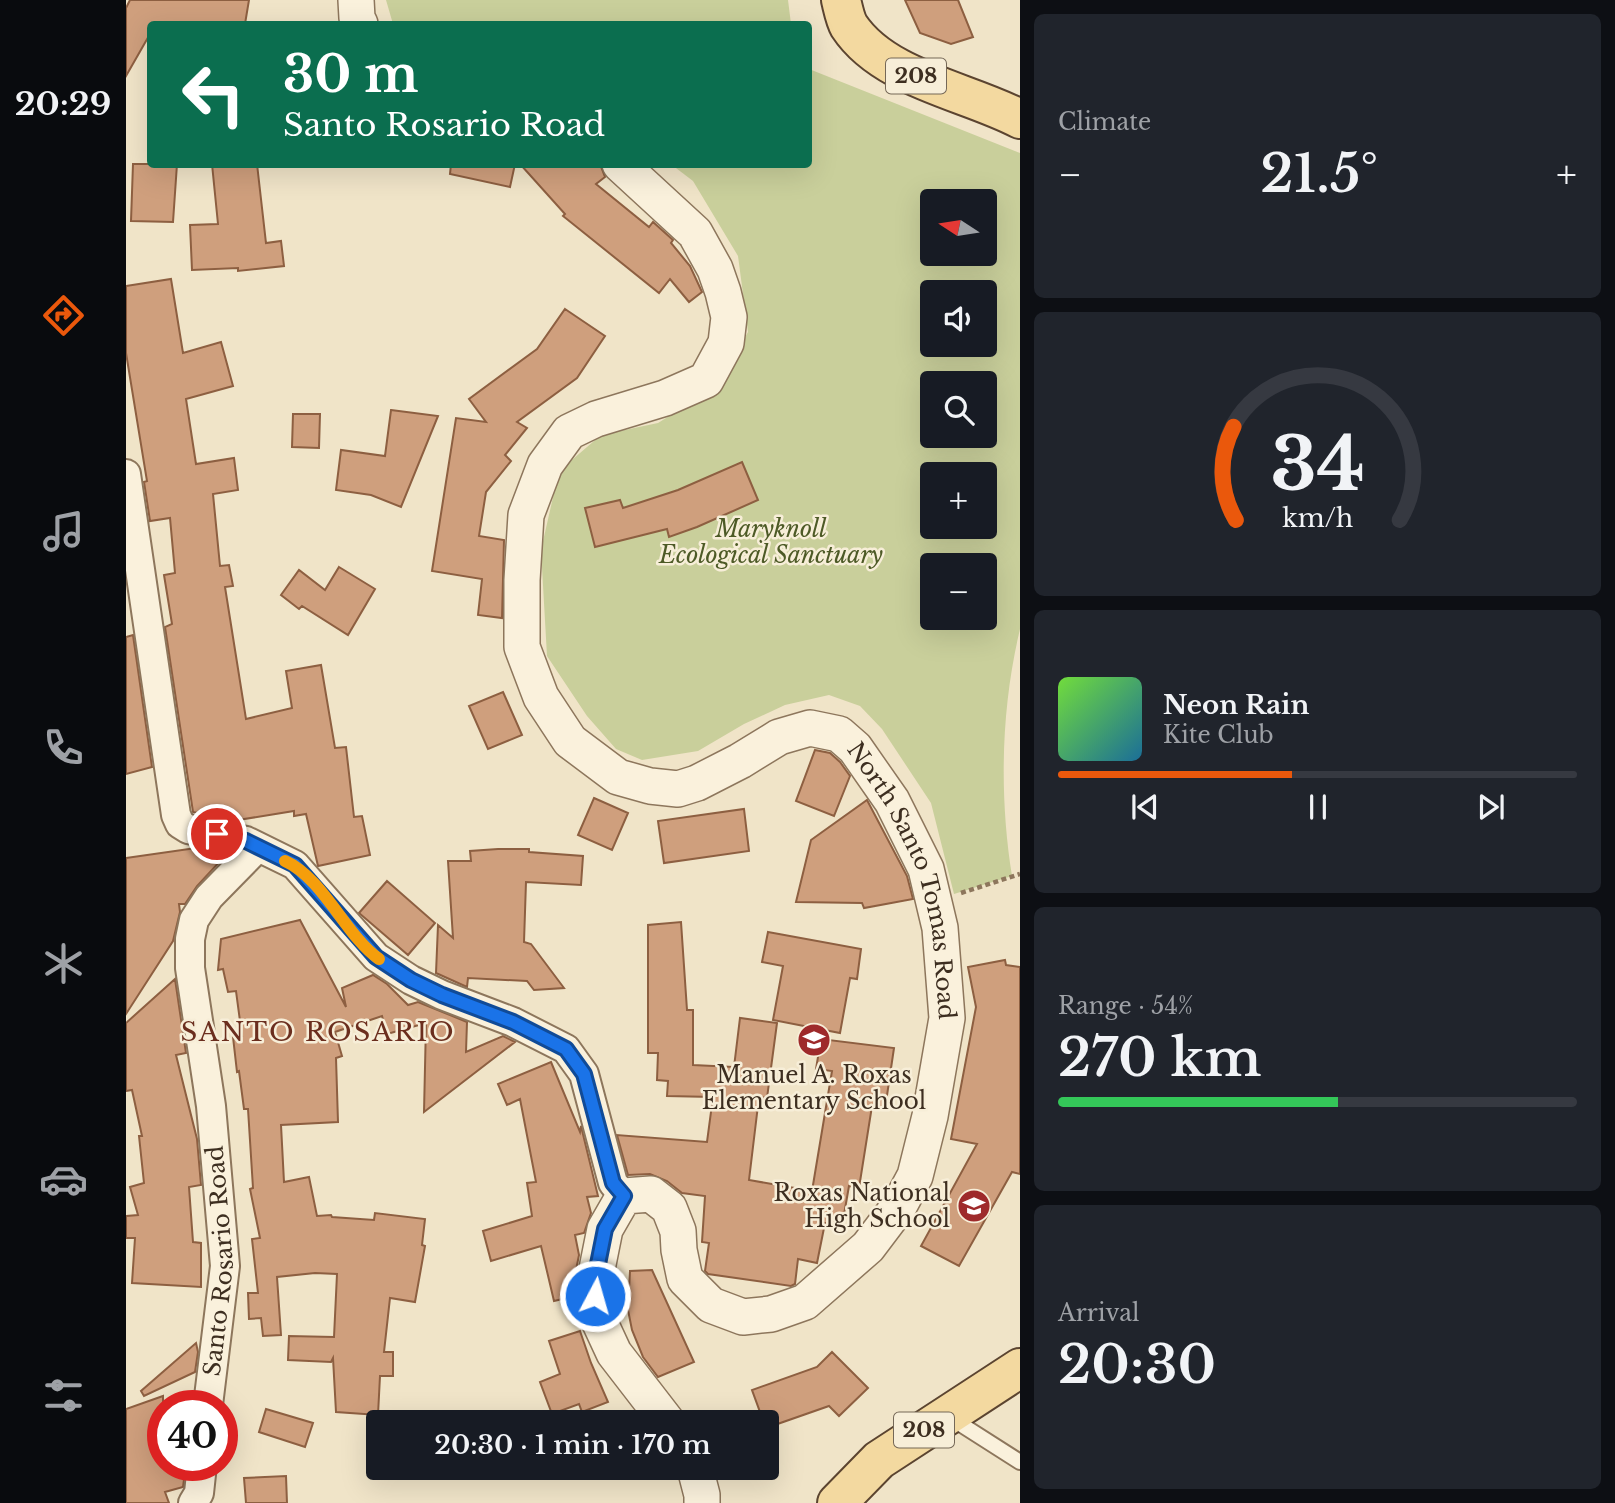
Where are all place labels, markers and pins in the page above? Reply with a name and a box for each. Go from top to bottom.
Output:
pin [187,804,247,864]
school or university icon: Manuel A. Roxas Elementary School [795,1021,833,1059]
place label: Manuel A. Roxas Elementary School [702,1061,926,1115]
place label: Roxas National High School [774,1179,950,1233]
school or university icon: Roxas National High School [955,1187,993,1225]

